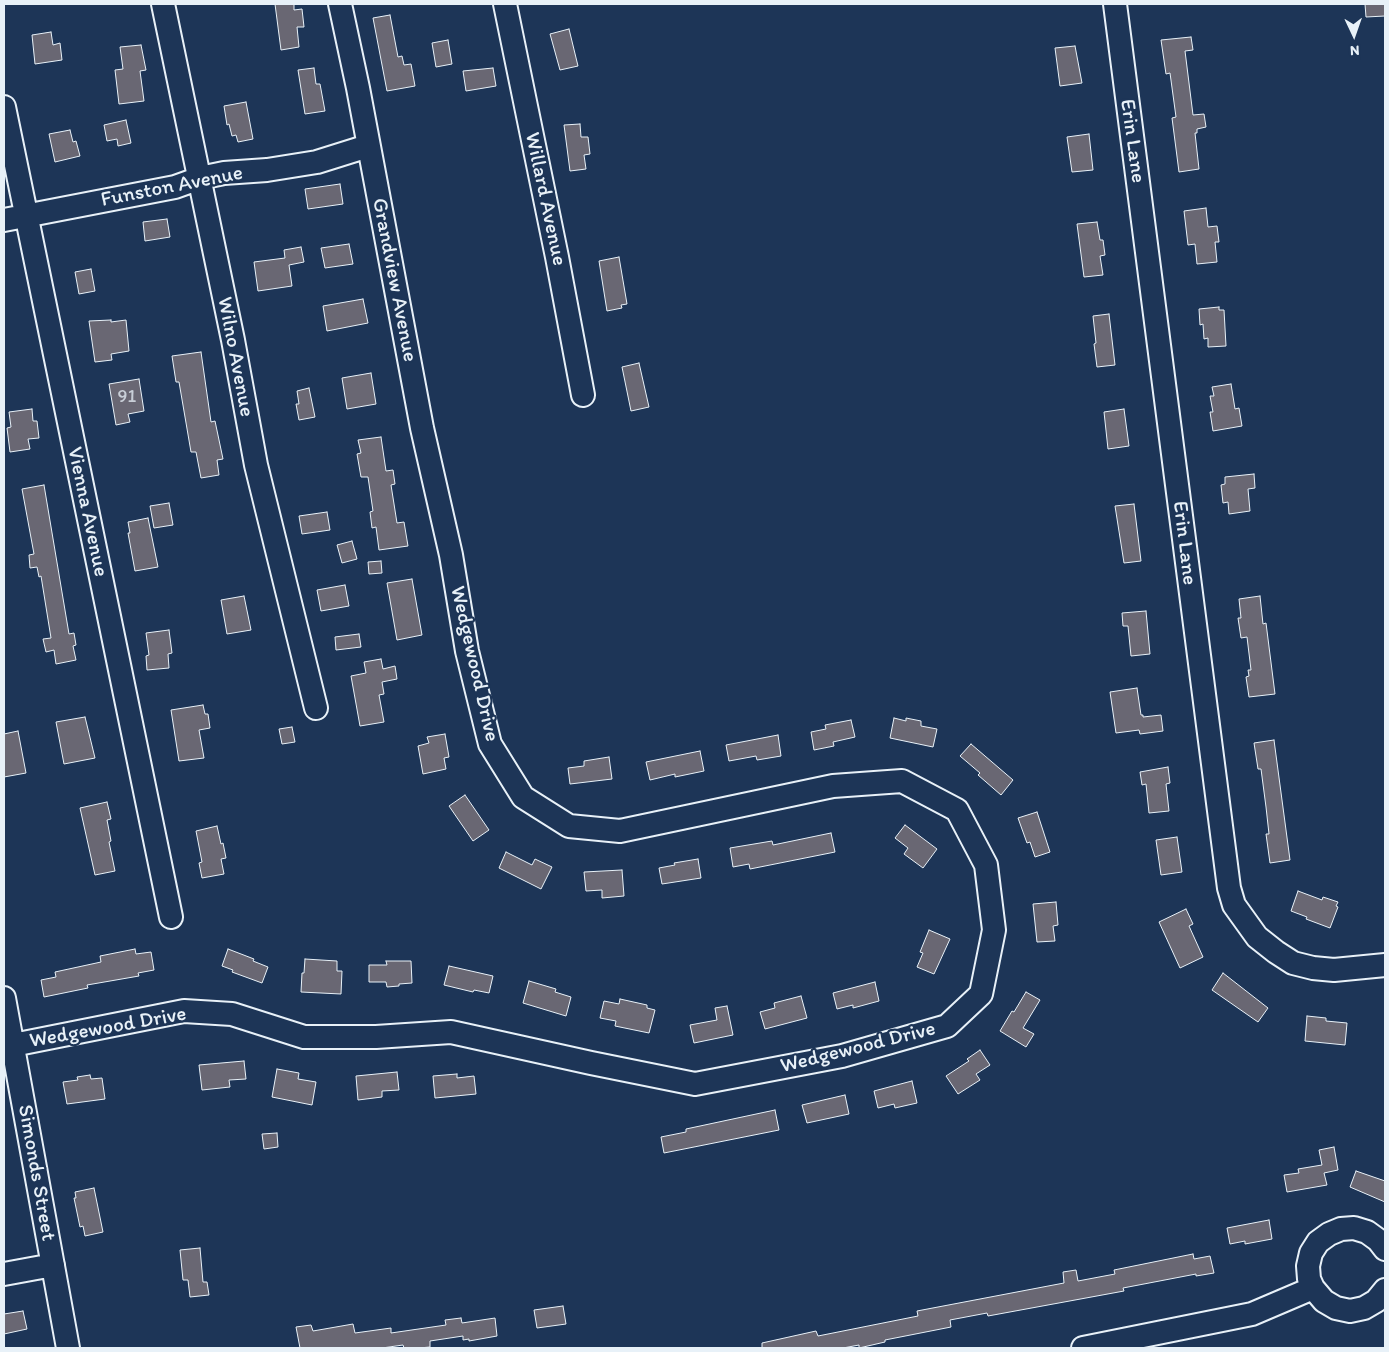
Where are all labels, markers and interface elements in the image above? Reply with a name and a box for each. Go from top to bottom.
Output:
north arrow [1329,10,1379,60]
text: N [1350,42,1360,59]
street label: Erin Lane [1114,97,1150,185]
street label: Willard Avenue [519,130,571,268]
street label: Funston Avenue [99,161,245,213]
street label: Grandview Avenue [366,196,422,364]
street label: Wilno Avenue [211,295,259,419]
house number: 91 [118,386,136,408]
street label: Vienna Avenue [61,445,113,579]
street label: Erin Lane [1166,500,1202,586]
street label: Wedgewood Drive [444,584,504,744]
street label: Wedgewood Drive [28,1002,188,1054]
street label: Wedgewood Drive [778,1017,938,1079]
street label: Simonds Street [12,1103,60,1243]

